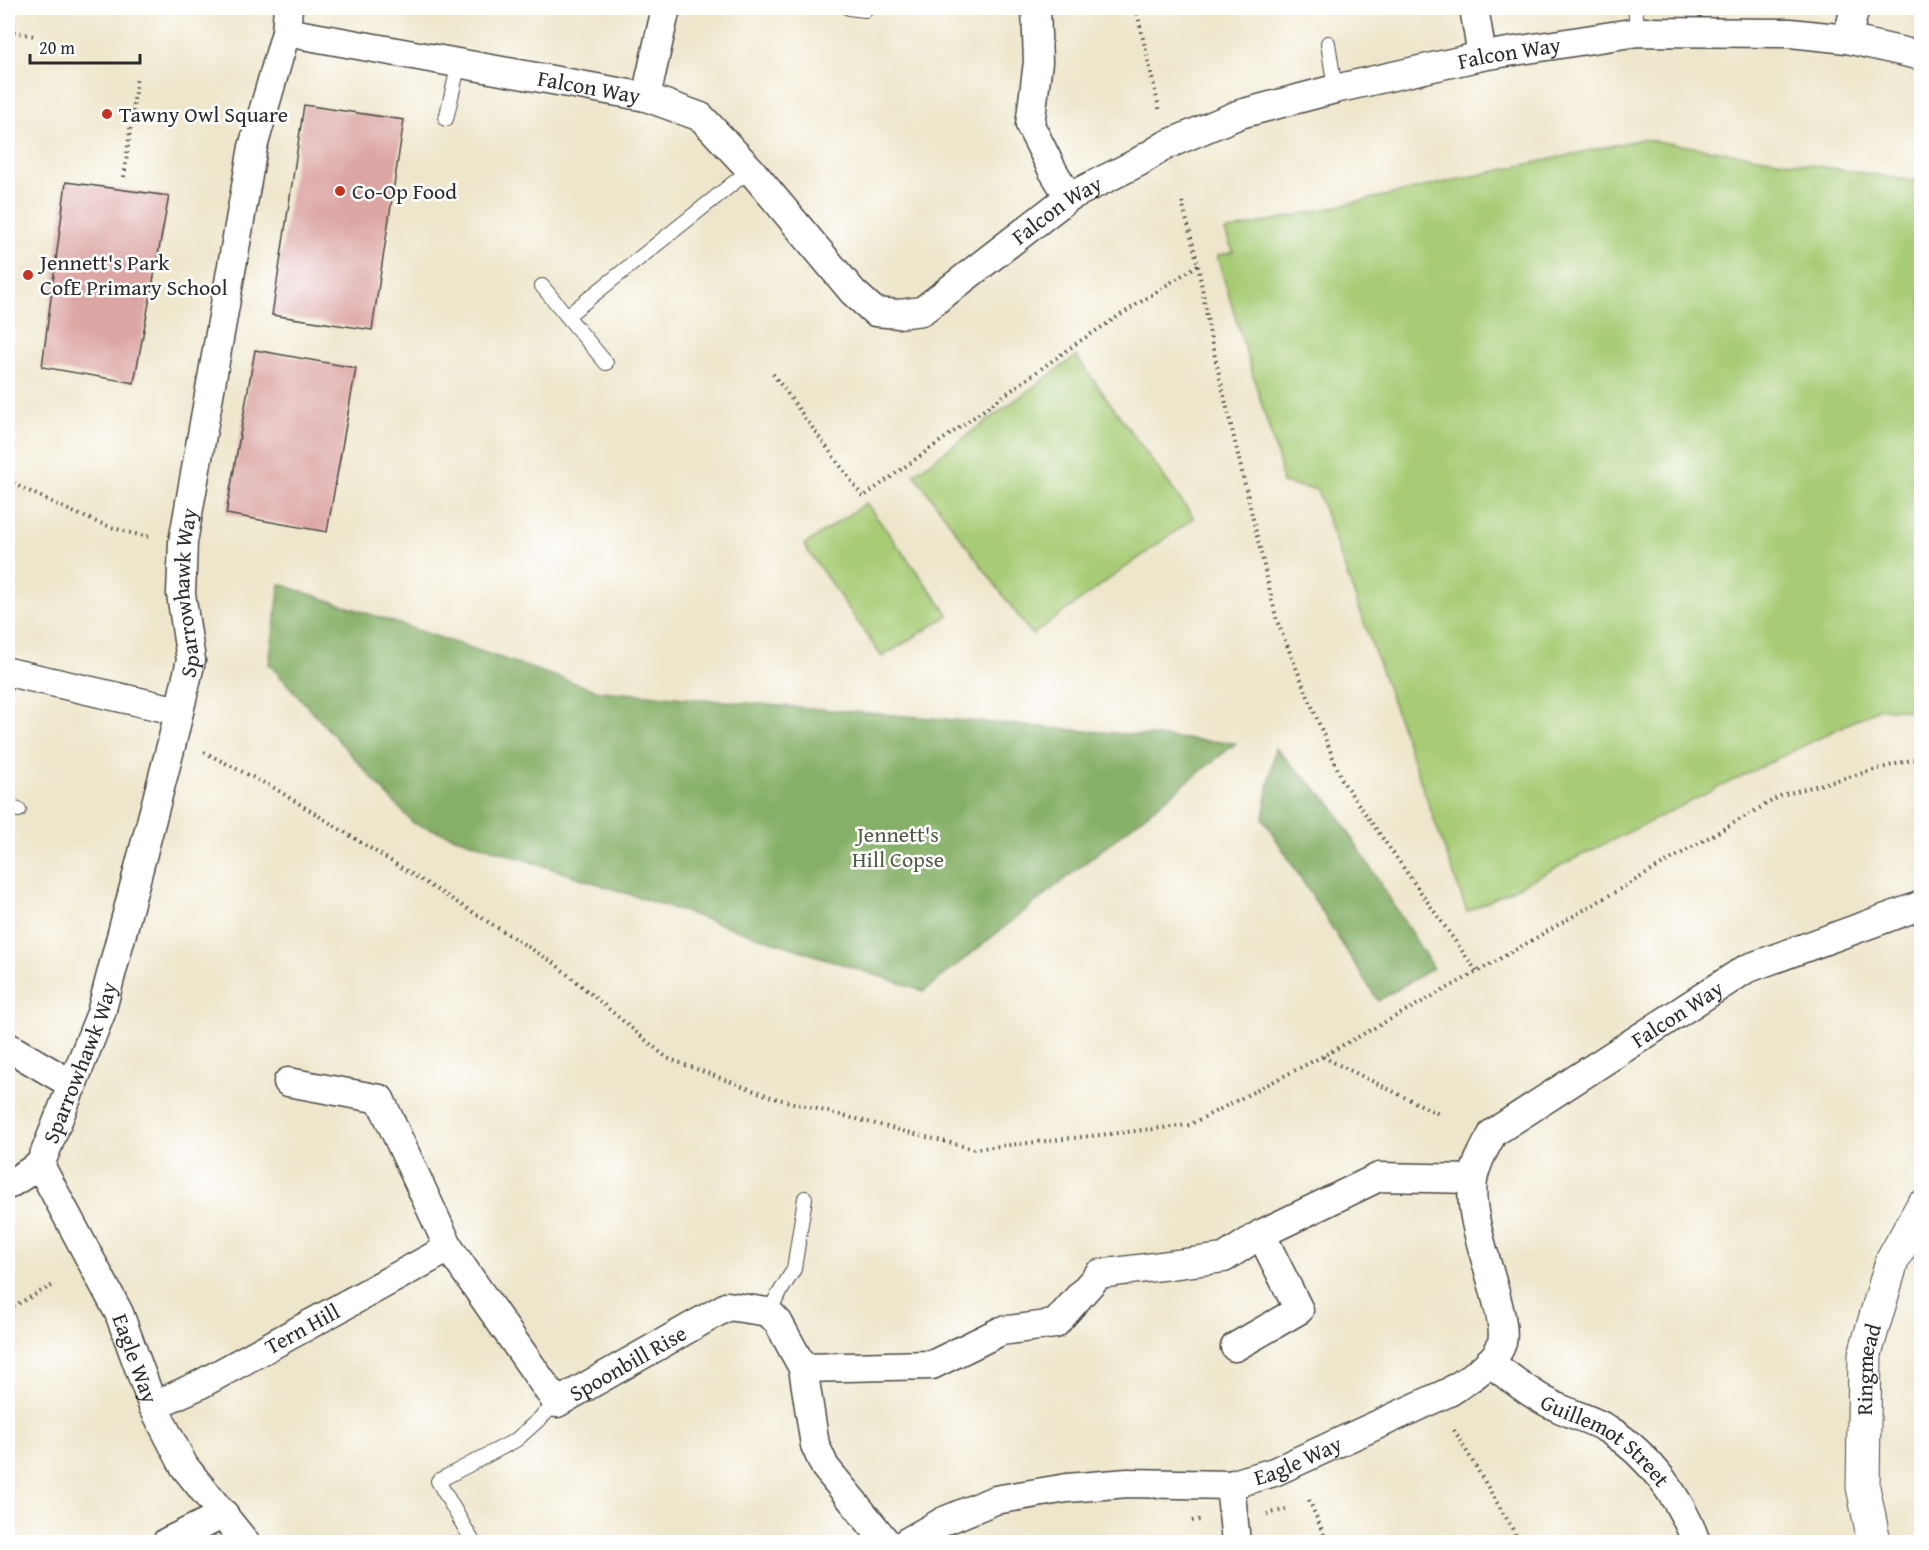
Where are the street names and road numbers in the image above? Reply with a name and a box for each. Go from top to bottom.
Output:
street label: Falcon Way [1455,28,1563,77]
street label: Falcon Way [535,62,643,112]
street label: Falcon Way [1005,167,1107,252]
street label: Sparrowhawk Way [164,505,208,681]
street label: Falcon Way [1625,972,1729,1055]
street label: Sparrowhawk Way [34,978,124,1148]
street label: Tern Hill [259,1295,345,1362]
street label: Eagle Way [105,1309,167,1408]
street label: Spoonbill Rise [563,1317,692,1409]
street label: Ringmead [1848,1319,1889,1416]
street label: Guillemot Street [1535,1386,1678,1493]
street label: Eagle Way [1250,1427,1347,1493]

